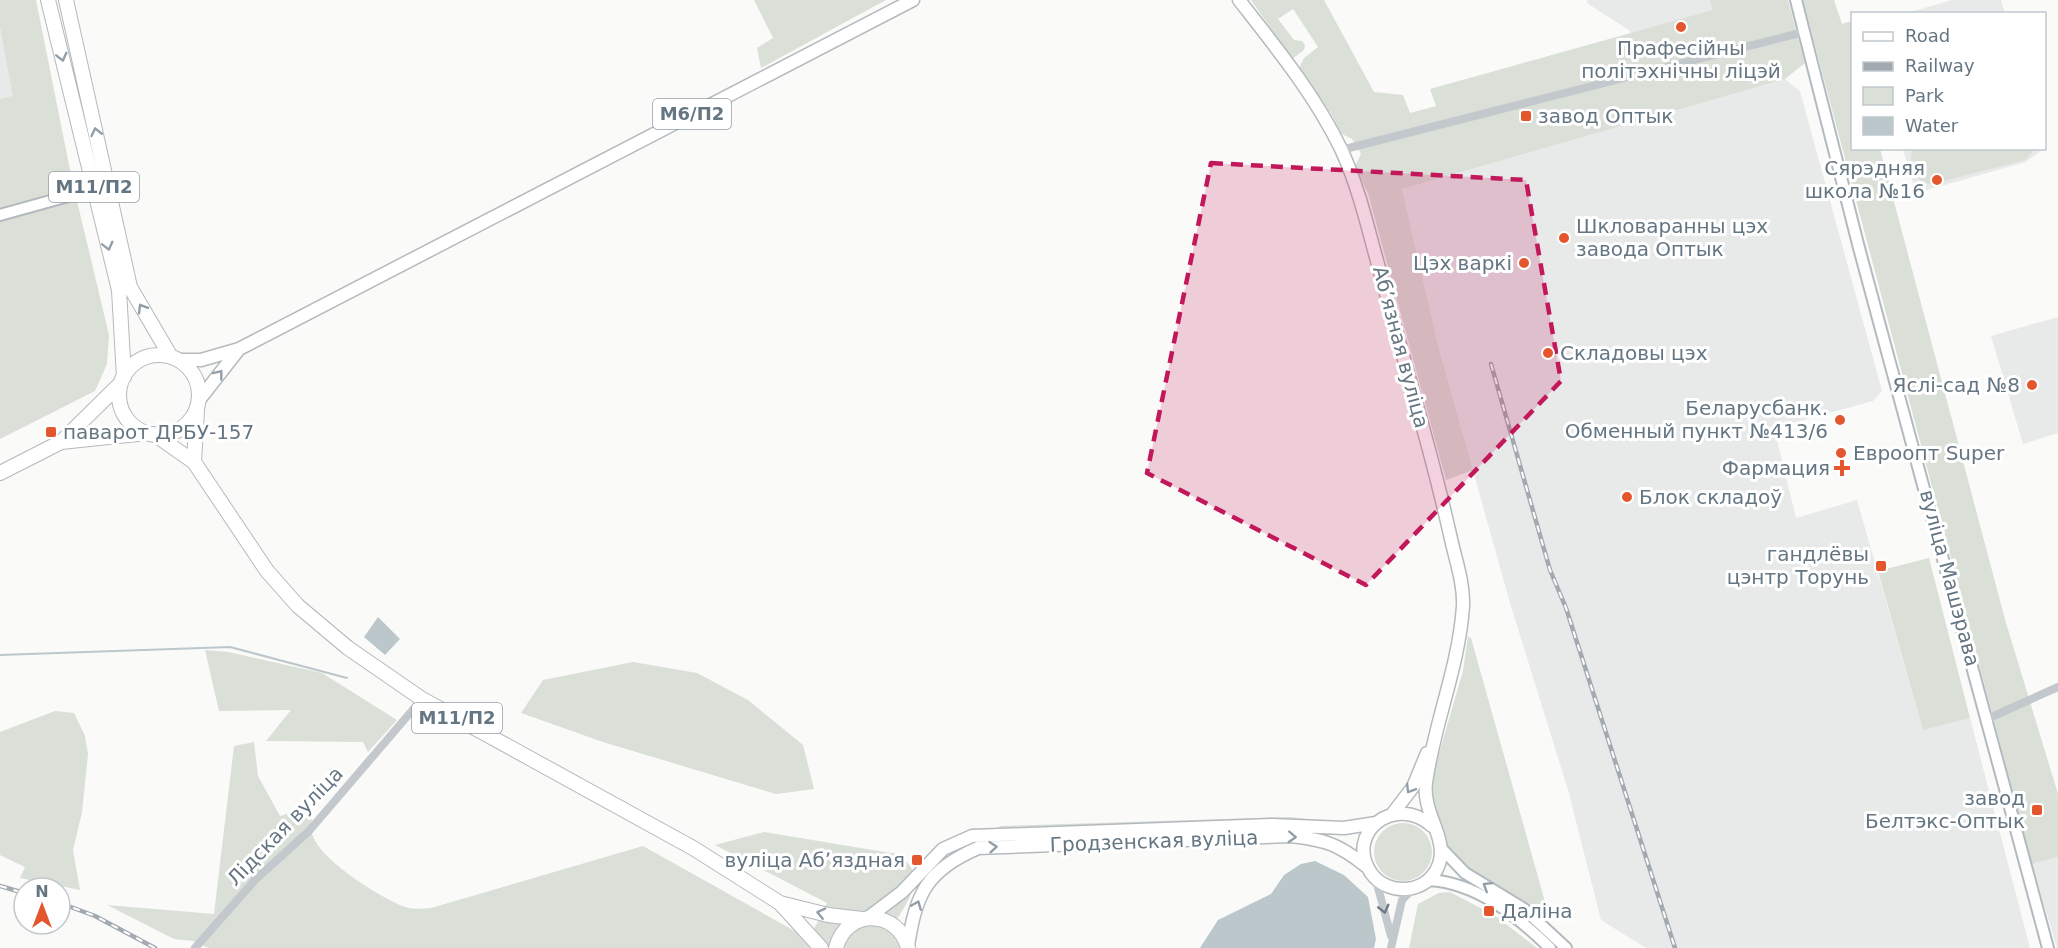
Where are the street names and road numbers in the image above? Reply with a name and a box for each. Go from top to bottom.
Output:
road number: М6/П2 [653,99,731,129]
road number: М11/П2 [49,172,139,202]
street label: Абʼязная вуліца [1368,263,1434,431]
street label: вуліца Машэрава [1915,487,1985,669]
road number: М11/П2 [412,703,502,733]
street label: Лідская вуліца [222,762,348,890]
street label: Гродзенская вуліца [1049,825,1259,857]

